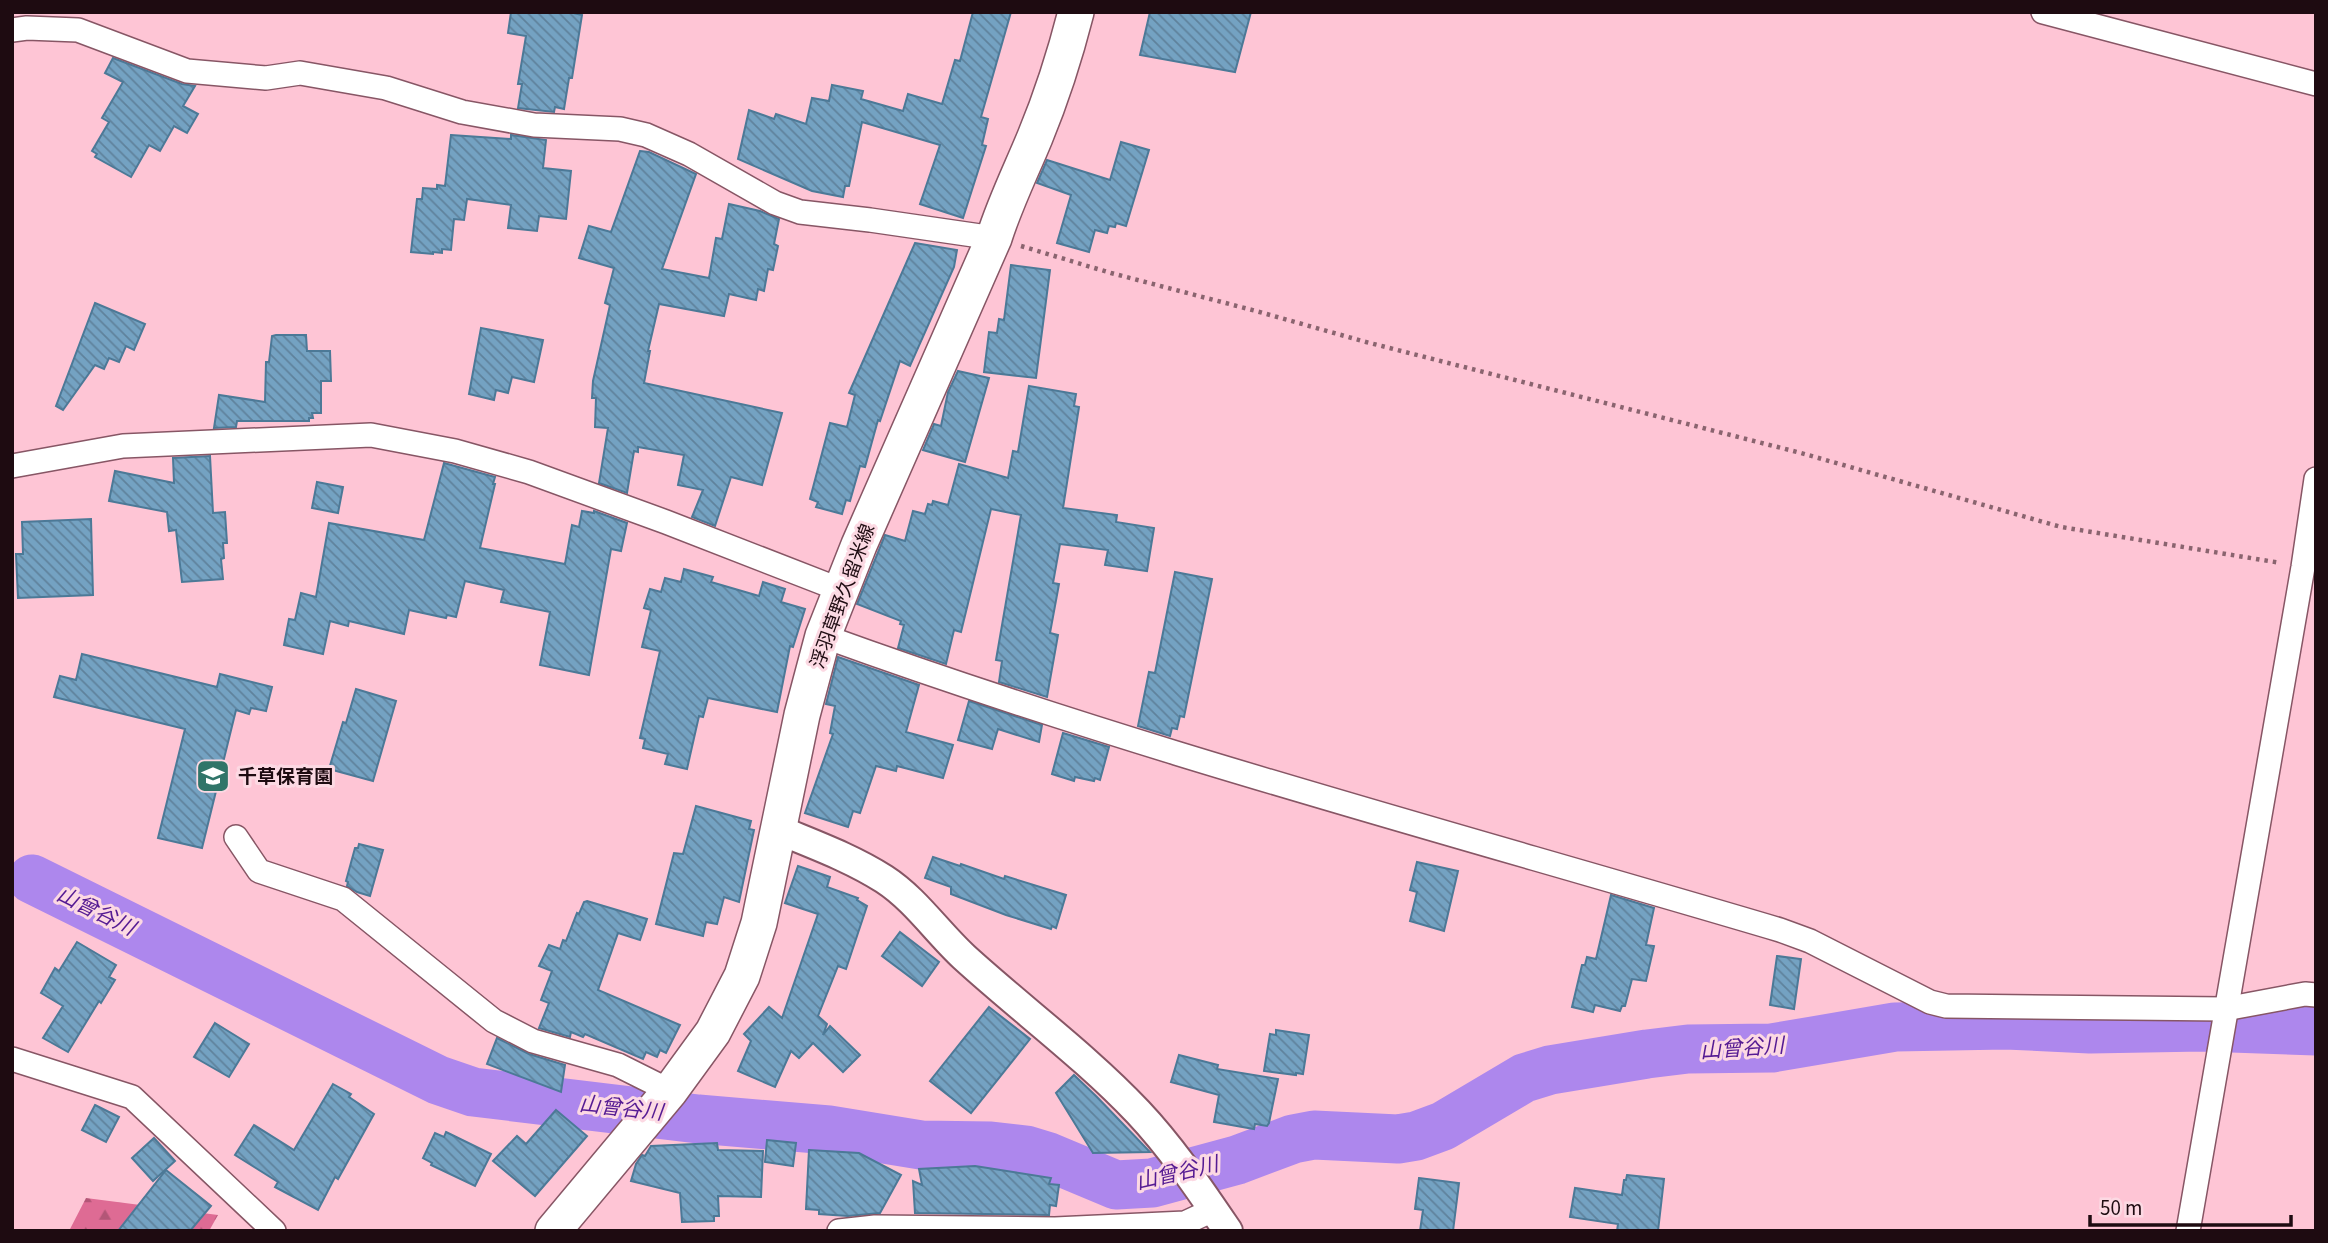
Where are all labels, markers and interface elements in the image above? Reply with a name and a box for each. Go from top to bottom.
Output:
street label: 浮羽草野久留米線 [805,520,882,673]
school or university icon: 千草保育園 [194,757,232,795]
place label: 千草保育園 [238,764,333,791]
water label: 山曾谷川 [52,879,142,944]
water label: 山曾谷川 [1699,1030,1787,1066]
water label: 山曾谷川 [578,1089,666,1128]
water label: 山曾谷川 [1133,1148,1223,1197]
scale bar [2090,1184,2291,1228]
text: 50 m [2100,1193,2142,1223]

